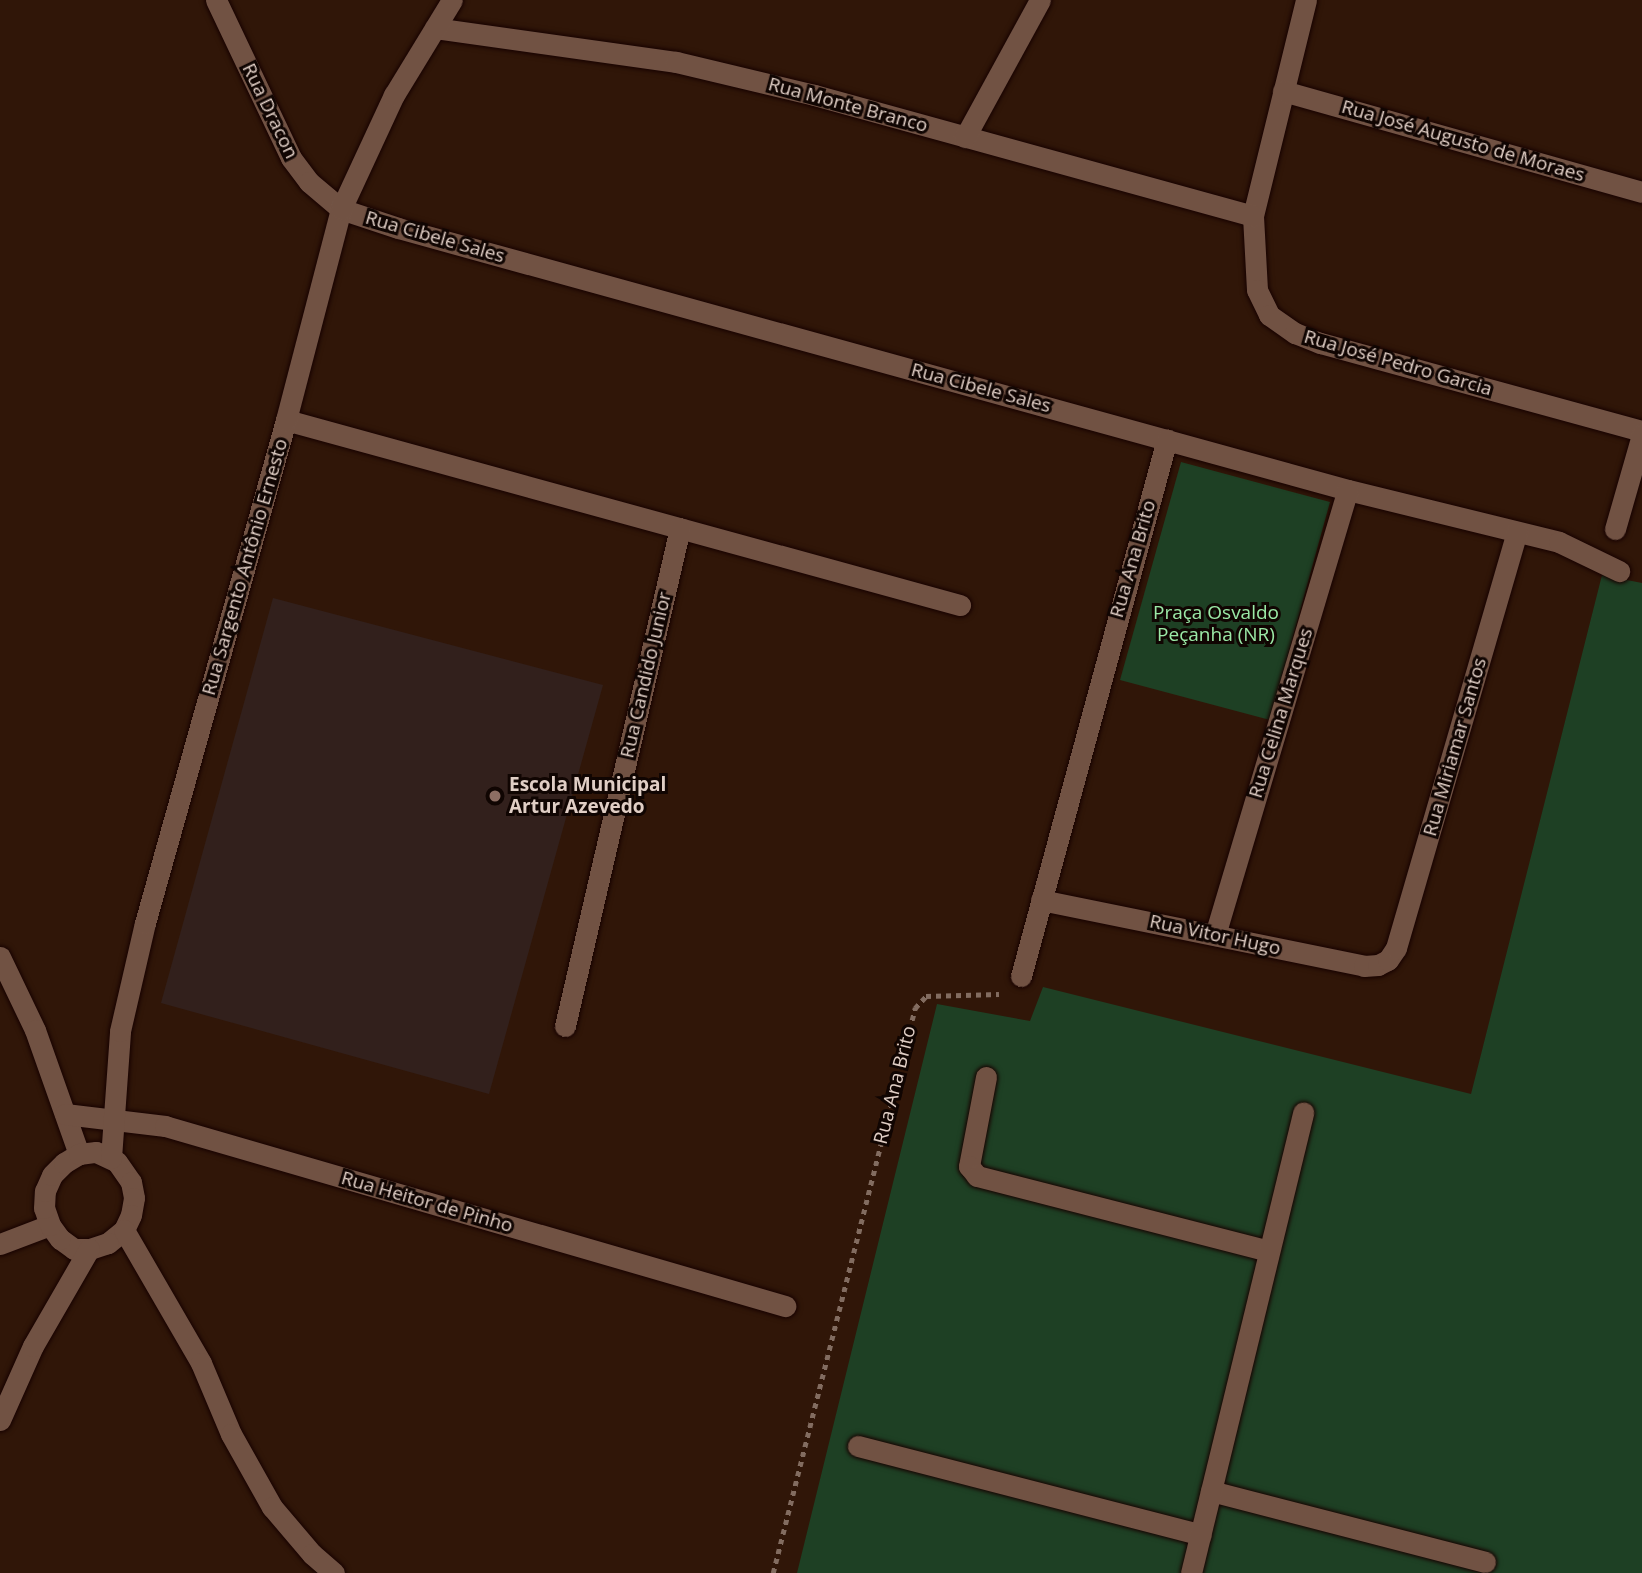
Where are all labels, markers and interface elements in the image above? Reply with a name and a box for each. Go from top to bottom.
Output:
street label: Rua Dracon [237,60,303,162]
street label: Rua Monte Branco [766,73,930,137]
street label: Rua José Augusto de Moraes [1339,95,1587,187]
street label: Rua Cibele Sales [363,206,507,268]
street label: Rua José Pedro Garcia [1301,325,1495,401]
street label: Rua Cibele Sales [909,358,1053,418]
street label: Rua Sargento Antônio Ernesto [197,436,293,698]
street label: Rua Ana Brito [1105,498,1161,620]
street label: Rua Candido Junior [616,590,676,760]
park label: Praça Osvaldo Peçanha (NR) [1153,602,1279,646]
street label: Rua Celina Marques [1244,625,1318,801]
street label: Rua Miriamar Santos [1419,655,1491,839]
place label: Escola Municipal Artur Azevedo [509,774,666,818]
marker: Escola Municipal Artur Azevedo [487,788,503,804]
street label: Rua Vitor Hugo [1147,910,1283,960]
street label: Rua Ana Brito [869,1024,921,1146]
street label: Rua Heitor de Pinho [339,1167,515,1237]

